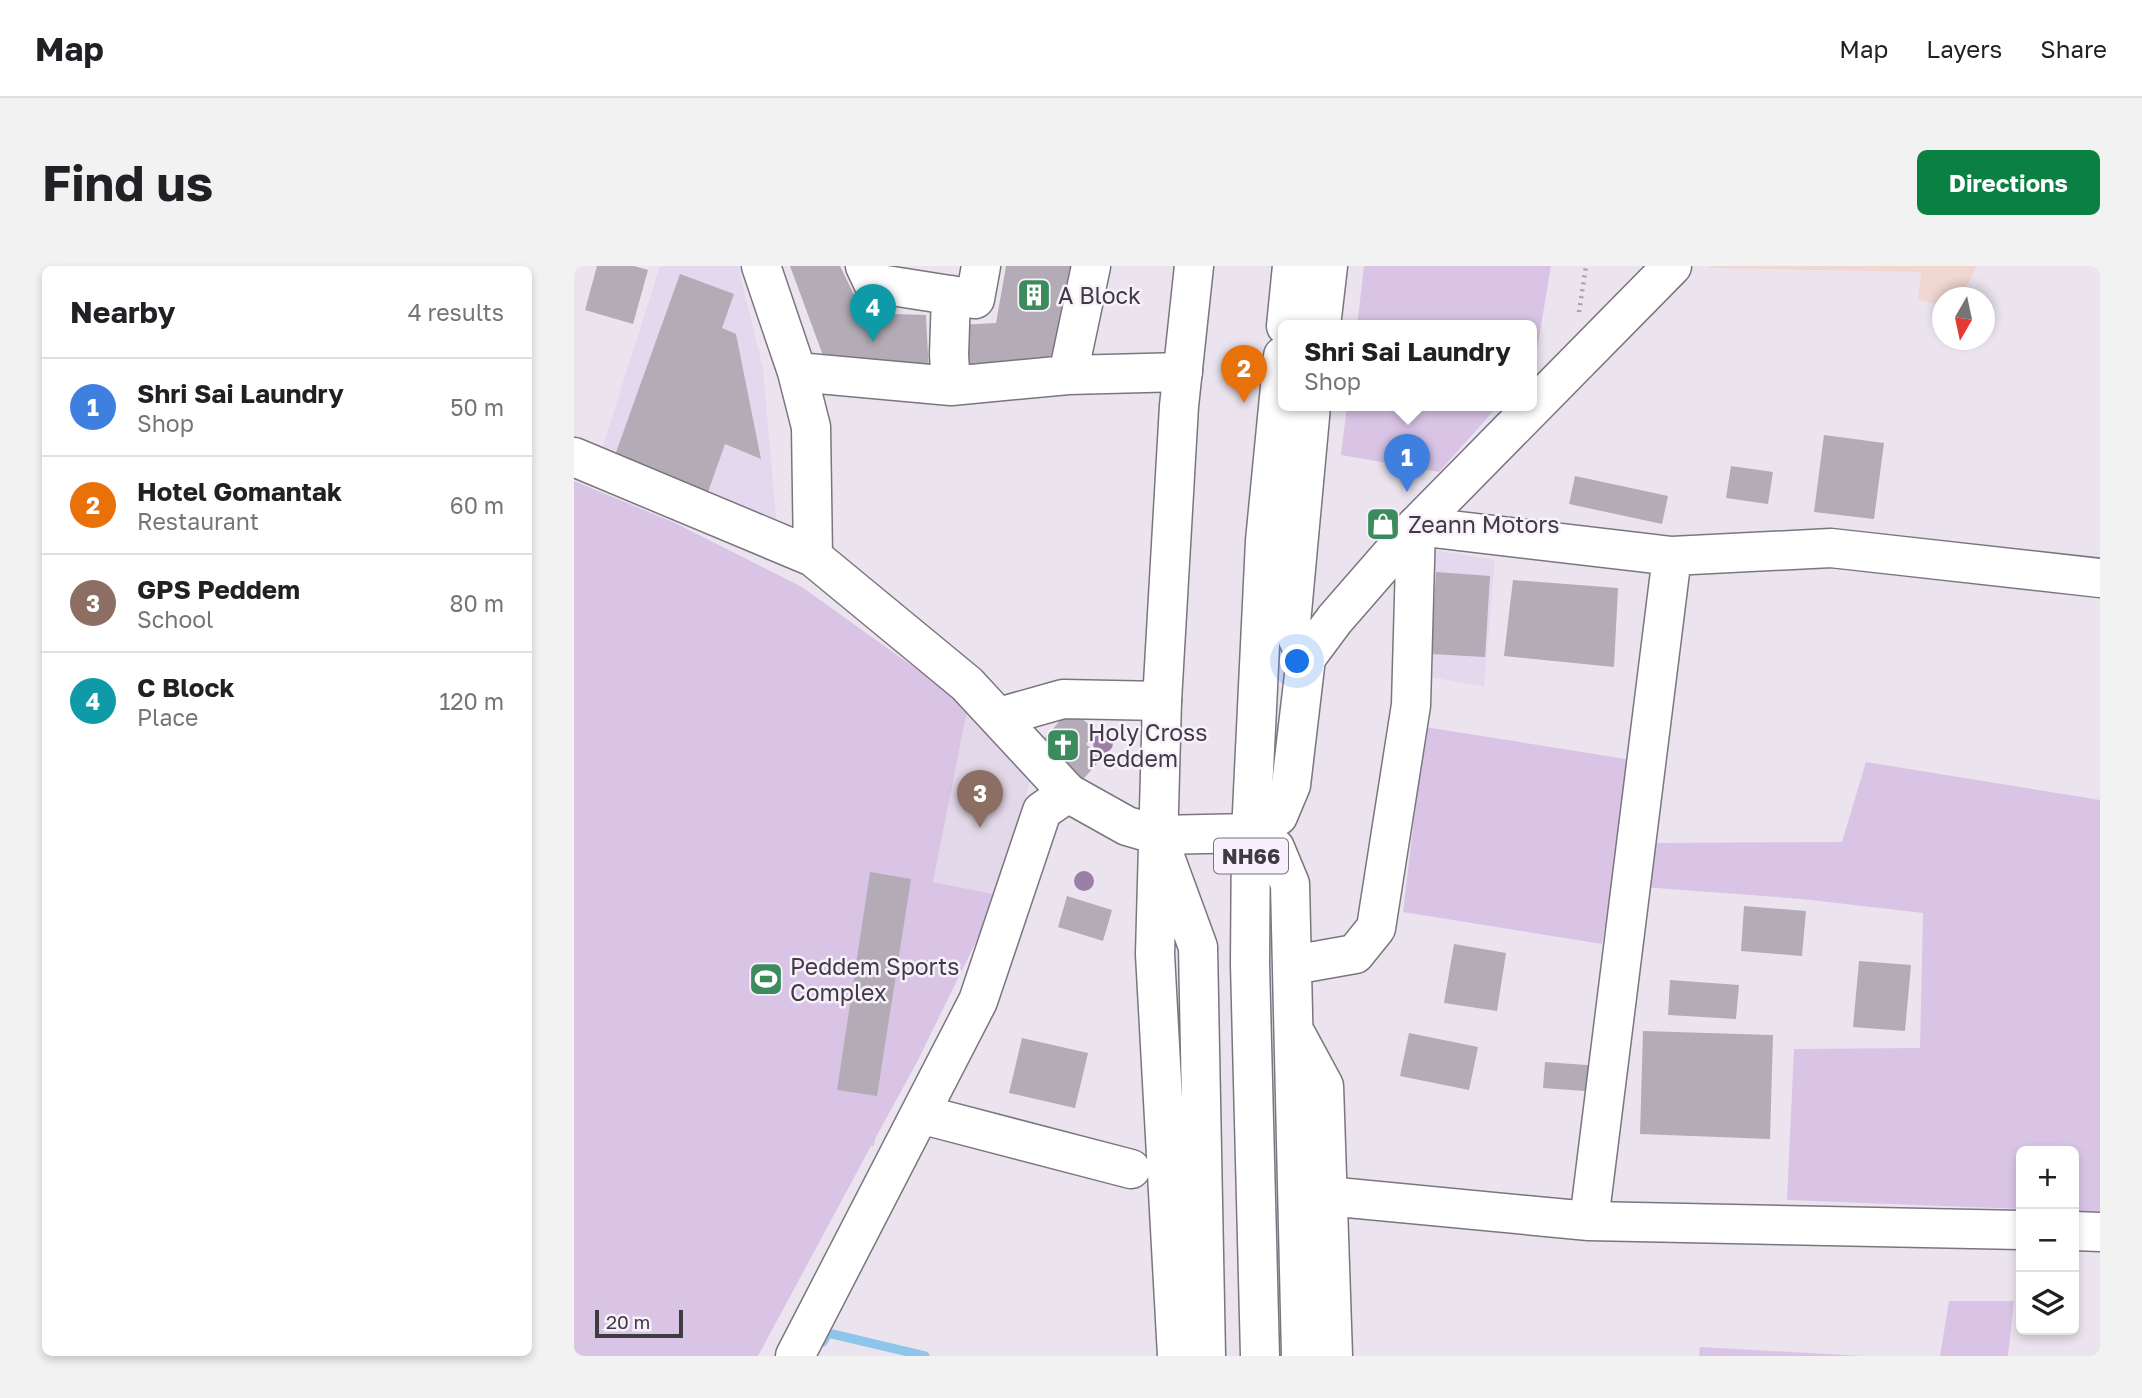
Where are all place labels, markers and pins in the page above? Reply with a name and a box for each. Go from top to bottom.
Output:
building icon: A Block [1015,276,1053,314]
place label: A Block [1058,281,1141,309]
pin: 4 [850,284,896,342]
pin: 2 [1221,345,1267,403]
pin: 1 [1384,434,1430,492]
shop icon: Zeann Motors [1364,505,1402,543]
place label: Zeann Motors [1408,510,1559,538]
place label: Holy Cross Peddem [1088,718,1207,772]
church icon: Holy Cross Peddem [1044,726,1082,764]
pin: 3 [957,770,1003,828]
place label: Peddem Sports Complex [790,952,959,1006]
sports icon: Peddem Sports Complex [747,960,785,998]

